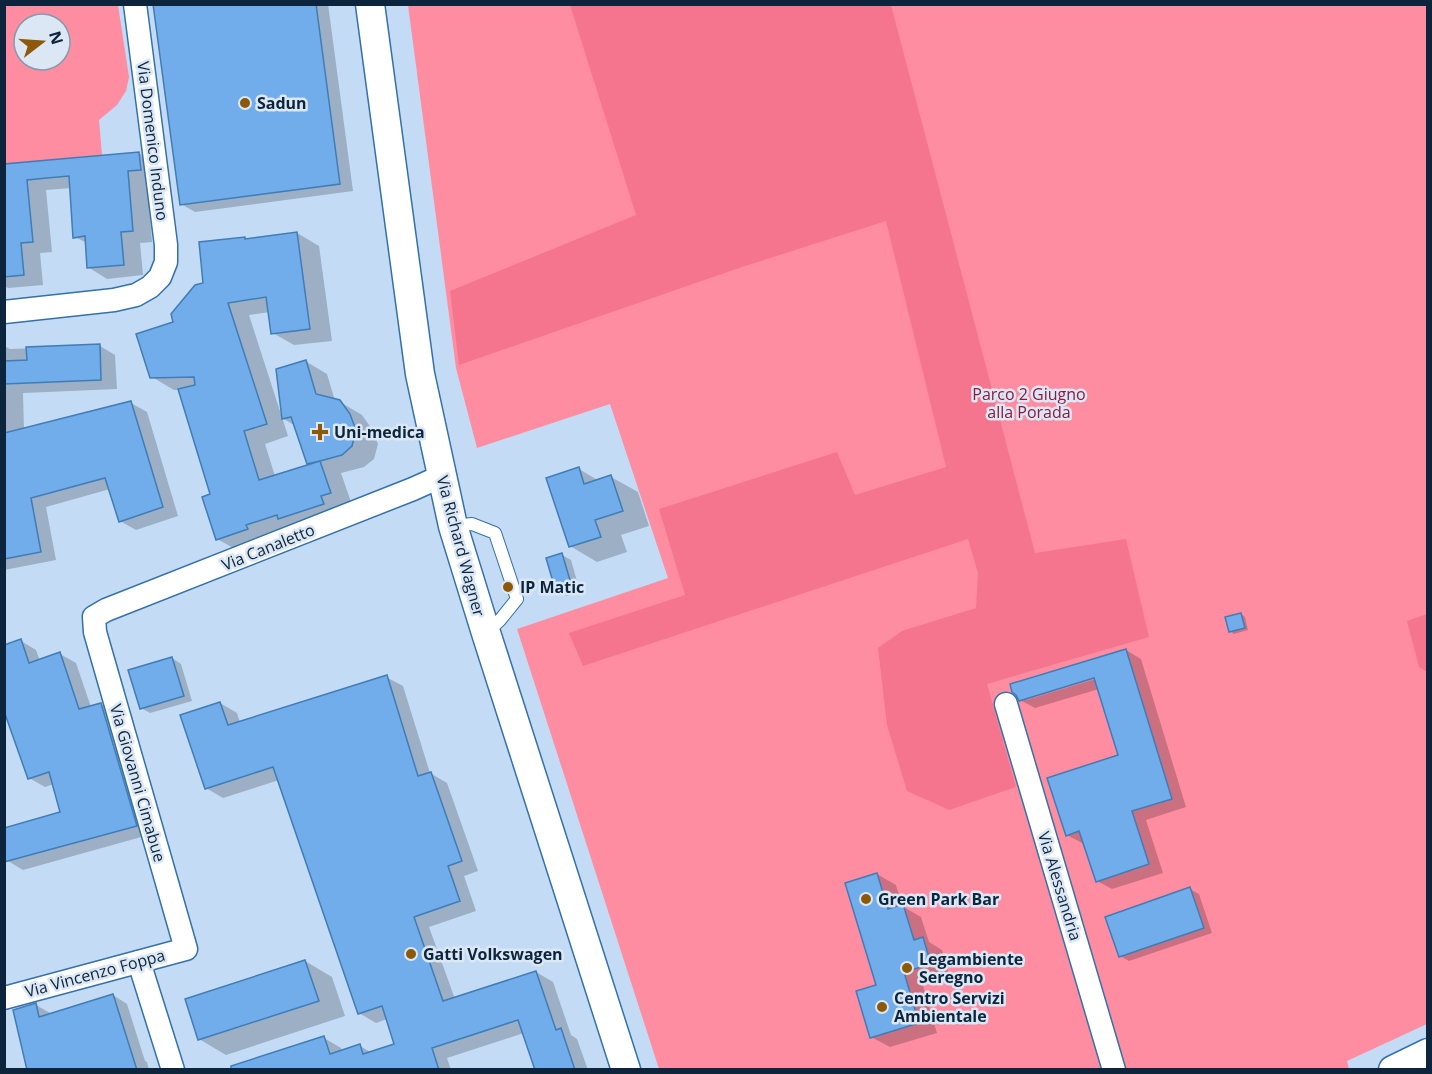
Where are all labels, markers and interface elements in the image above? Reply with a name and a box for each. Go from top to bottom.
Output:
north arrow [12,12,72,72]
text: N [44,28,69,47]
street label: Via Domenico Induno [132,60,174,222]
place label: Sadun [257,92,307,114]
marker: Sadun [238,96,252,110]
park label: Parco 2 Giugno alla Porada [972,383,1086,423]
place label: Uni-medica [334,421,425,443]
marker: Uni-medica [311,423,329,441]
street label: Via Richard Wagner [432,473,491,619]
street label: Via Canaletto [218,518,318,576]
place label: IP Matic [520,576,584,598]
marker: IP Matic [501,580,515,594]
street label: Via Giovanni Cimabue [105,702,171,864]
street label: Via Alessandria [1033,829,1087,943]
place label: Green Park Bar [878,888,999,910]
marker: Green Park Bar [859,892,873,906]
place label: Gatti Volkswagen [423,943,563,965]
street label: Via Vincenzo Foppa [23,944,167,1002]
marker: Gatti Volkswagen [404,947,418,961]
place label: Legambiente Seregno [919,948,1023,988]
marker: Legambiente Seregno [900,961,914,975]
place label: Centro Servizi Ambientale [894,987,1005,1027]
marker: Centro Servizi Ambientale [875,1000,889,1014]

